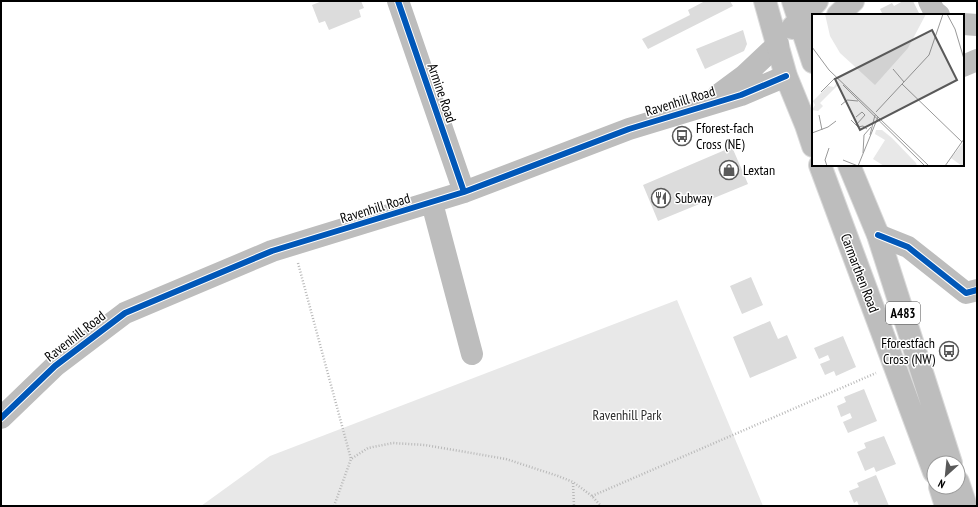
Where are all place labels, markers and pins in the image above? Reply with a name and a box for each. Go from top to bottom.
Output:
place label: Fforest-fach Cross (NE) [696,119,754,153]
bus stop icon: Fforest-fach Cross (NE) [671,125,693,147]
shop icon: Lextan [718,159,740,181]
place label: Lextan [743,161,775,179]
restaurant icon: Subway [650,187,672,209]
place label: Subway [675,189,713,207]
place label: Fforestfach Cross (NW) [881,334,936,368]
bus stop icon: Fforestfach Cross (NW) [938,340,960,362]

